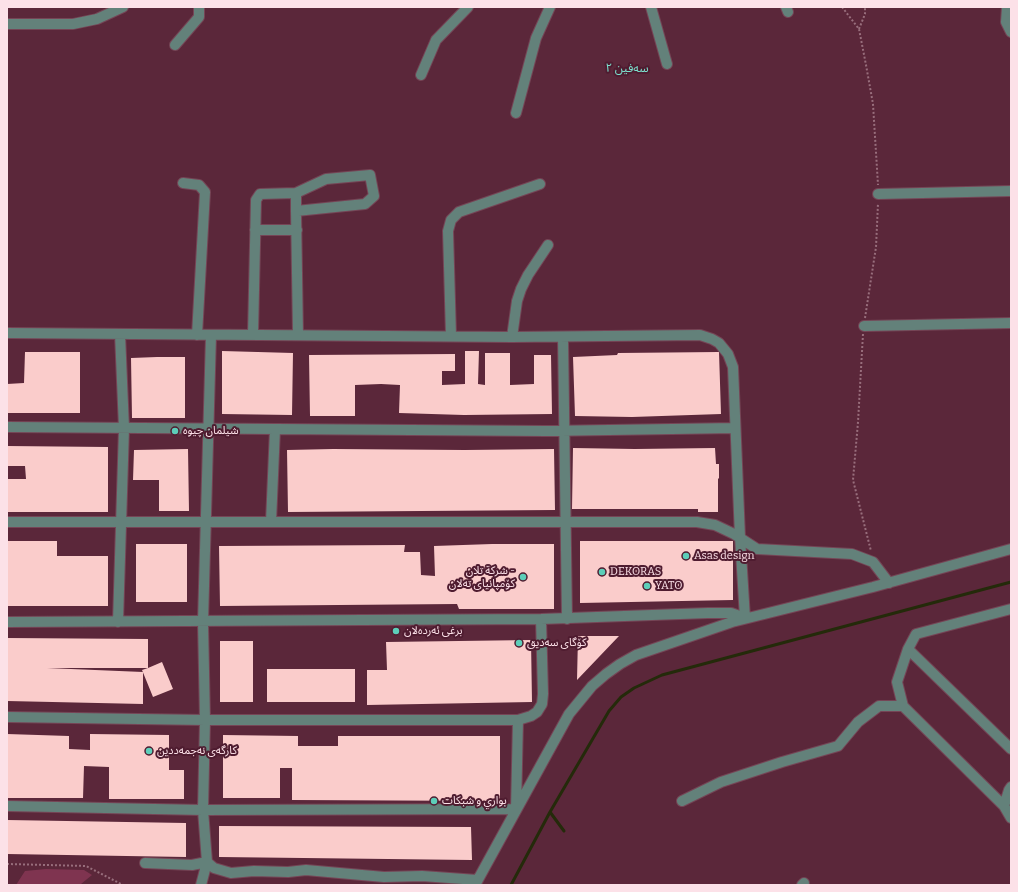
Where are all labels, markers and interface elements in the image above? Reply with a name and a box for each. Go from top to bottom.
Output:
district label: سەفین ٢ [605,62,649,76]
place label: شيلمان چیوه [183,424,239,438]
marker: شيلمان چیوه [170,426,180,436]
place label: Asas design [694,549,754,563]
marker: Asas design [681,551,691,561]
place label: شركة تلان - کۆمپانیای تەلان [449,564,515,590]
place label: DEKORAS [610,565,661,579]
marker: DEKORAS [597,567,607,577]
marker: شركة تلان - کۆمپانیای تەلان [518,572,528,582]
place label: YATO [655,579,682,593]
marker: YATO [642,581,652,591]
place label: برغی ئەردەلان [404,624,463,638]
marker: برغی ئەردەلان [391,626,401,636]
place label: کۆگای سەدیق [527,636,586,650]
marker: کۆگای سەدیق [514,638,524,648]
place label: کارگەی نەجمەددین [157,744,237,758]
marker: کارگەی نەجمەددین [144,746,154,756]
place label: بواري و شبكات [442,794,507,808]
marker: بواري و شبكات [429,796,439,806]

